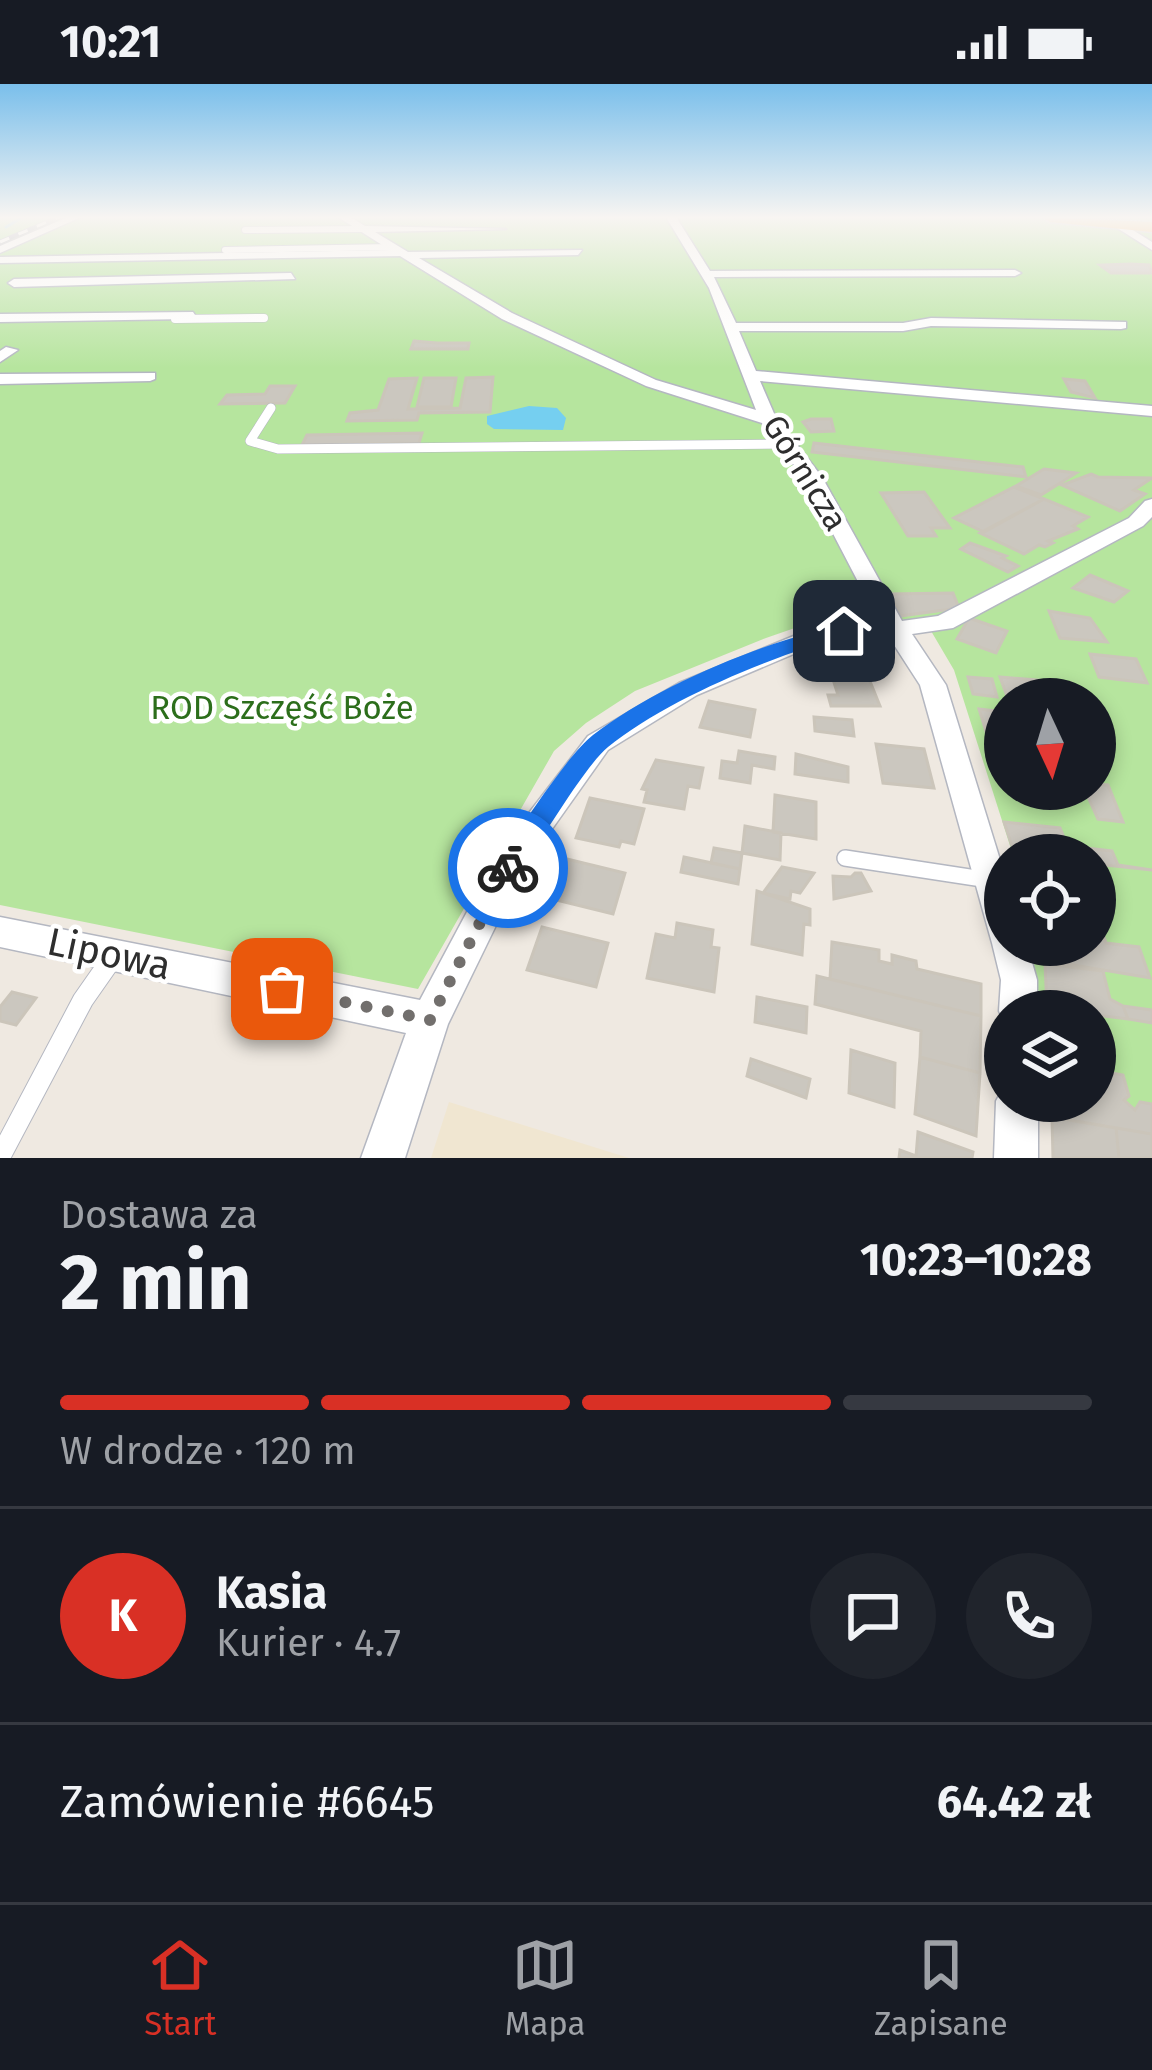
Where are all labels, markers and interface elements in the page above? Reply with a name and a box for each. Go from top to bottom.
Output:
text: 10:21 [60,15,161,69]
street label: Górnicza [754,408,856,538]
pin [793,580,895,682]
icon: home [811,598,877,664]
north arrow [984,678,1116,810]
map controls [984,678,1116,1122]
park label: ROD Szczęść Boże [150,688,414,728]
courier [448,808,568,928]
button: locate [984,834,1116,966]
icon: bike [475,835,541,901]
street label: Lipowa [43,919,175,989]
pin [231,938,333,1040]
icon: bag [249,956,315,1022]
button: layers [984,990,1116,1122]
text: Dostawa za [60,1192,258,1238]
text: 10:23–10:28 [860,1233,1092,1287]
text: 2 min [60,1236,252,1330]
text: W drodze · 120 m [60,1428,356,1474]
button: chat [810,1553,936,1679]
button: phone [966,1553,1092,1679]
text: Kasia [216,1566,327,1620]
text: K [109,1589,137,1643]
text: Kurier · 4.7 [216,1620,401,1666]
text: Zamówienie #6645 [60,1775,434,1829]
text: 64.42 zł [937,1775,1092,1829]
tab: Start [144,1932,216,2044]
tab: Mapa [505,1932,586,2044]
tab: Zapisane [874,1932,1008,2044]

